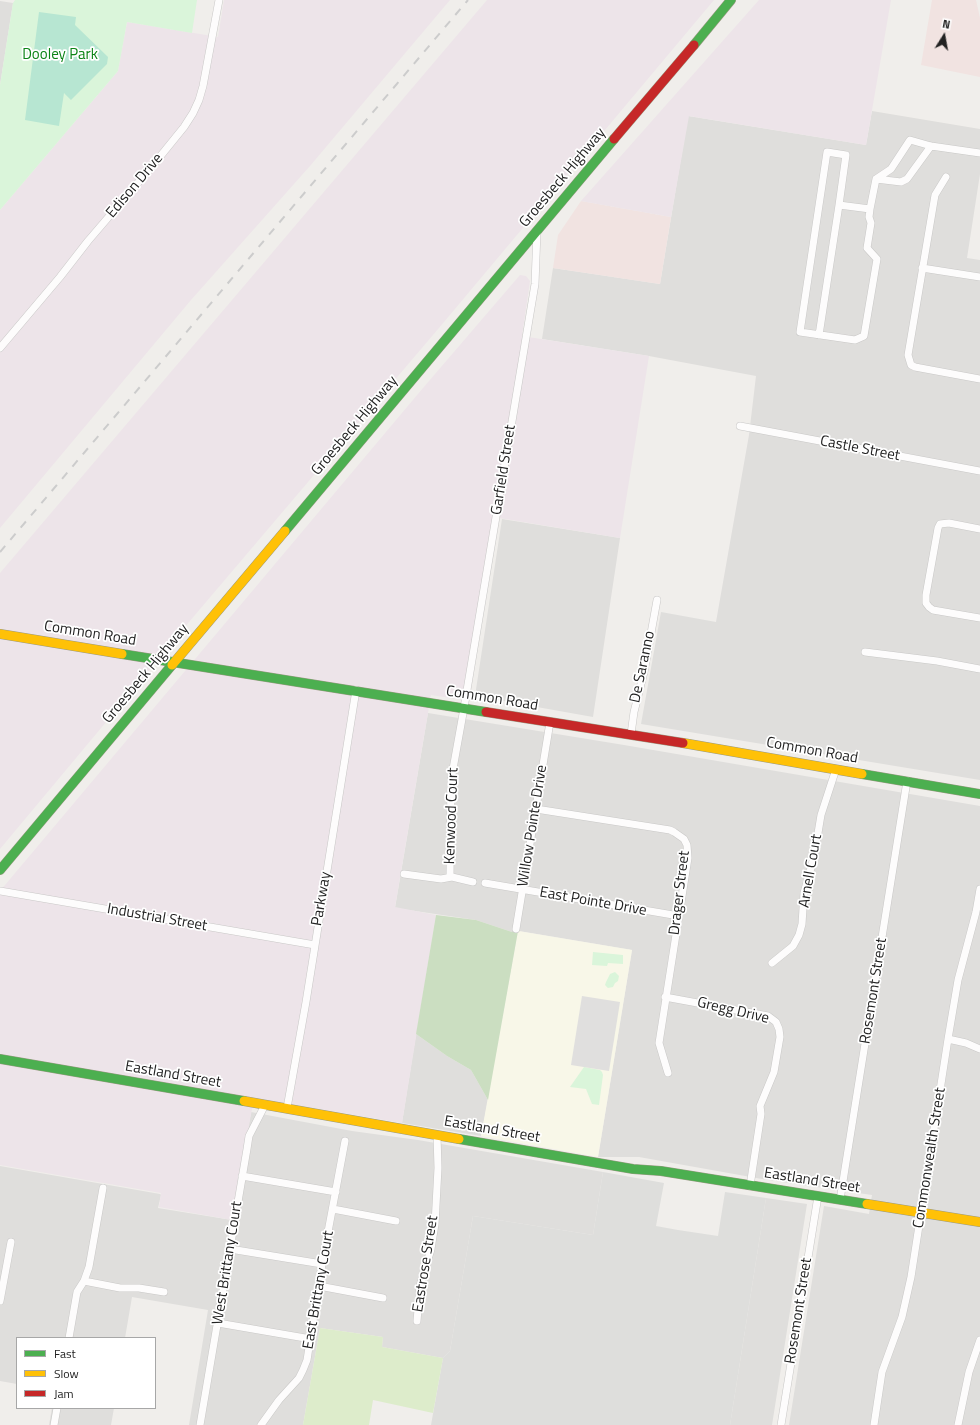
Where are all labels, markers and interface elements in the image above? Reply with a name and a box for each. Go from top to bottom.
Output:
north arrow [924,16,964,56]
text: N [941,16,952,33]
park label: Dooley Park [22,46,98,64]
street label: Groesbeck Highway [516,125,610,231]
street label: Edison Drive [103,150,167,222]
street label: Groesbeck Highway [308,373,402,479]
street label: Garfield Street [488,424,520,516]
street label: Castle Street [819,432,901,466]
street label: Common Road [43,618,137,650]
street label: Groesbeck Highway [99,621,193,727]
street label: De Saranno [627,629,659,705]
street label: Common Road [445,683,539,715]
street label: Common Road [765,734,859,768]
street label: Willow Pointe Drive [514,764,552,888]
street label: Kenwood Court [441,767,463,865]
street label: Arnell Court [796,833,826,909]
street label: Drager Street [666,850,694,936]
street label: Parkway [308,870,336,928]
street label: East Pointe Drive [538,884,648,920]
street label: Industrial Street [106,900,208,936]
street label: Rosemont Street [857,937,891,1045]
street label: Gregg Drive [695,994,771,1028]
street label: Eastland Street [124,1058,222,1092]
street label: Commonwealth Street [910,1086,950,1230]
street label: Eastland Street [443,1113,541,1147]
street label: Eastland Street [763,1165,861,1197]
street label: West Brittany Court [209,1200,247,1326]
street label: Eastrose Street [409,1214,443,1314]
street label: East Brittany Court [300,1229,338,1351]
street label: Rosemont Street [782,1257,816,1365]
legend [16,1337,156,1409]
text: Fast [54,1344,76,1363]
text: Slow [54,1364,79,1383]
text: Jam [54,1384,74,1403]

